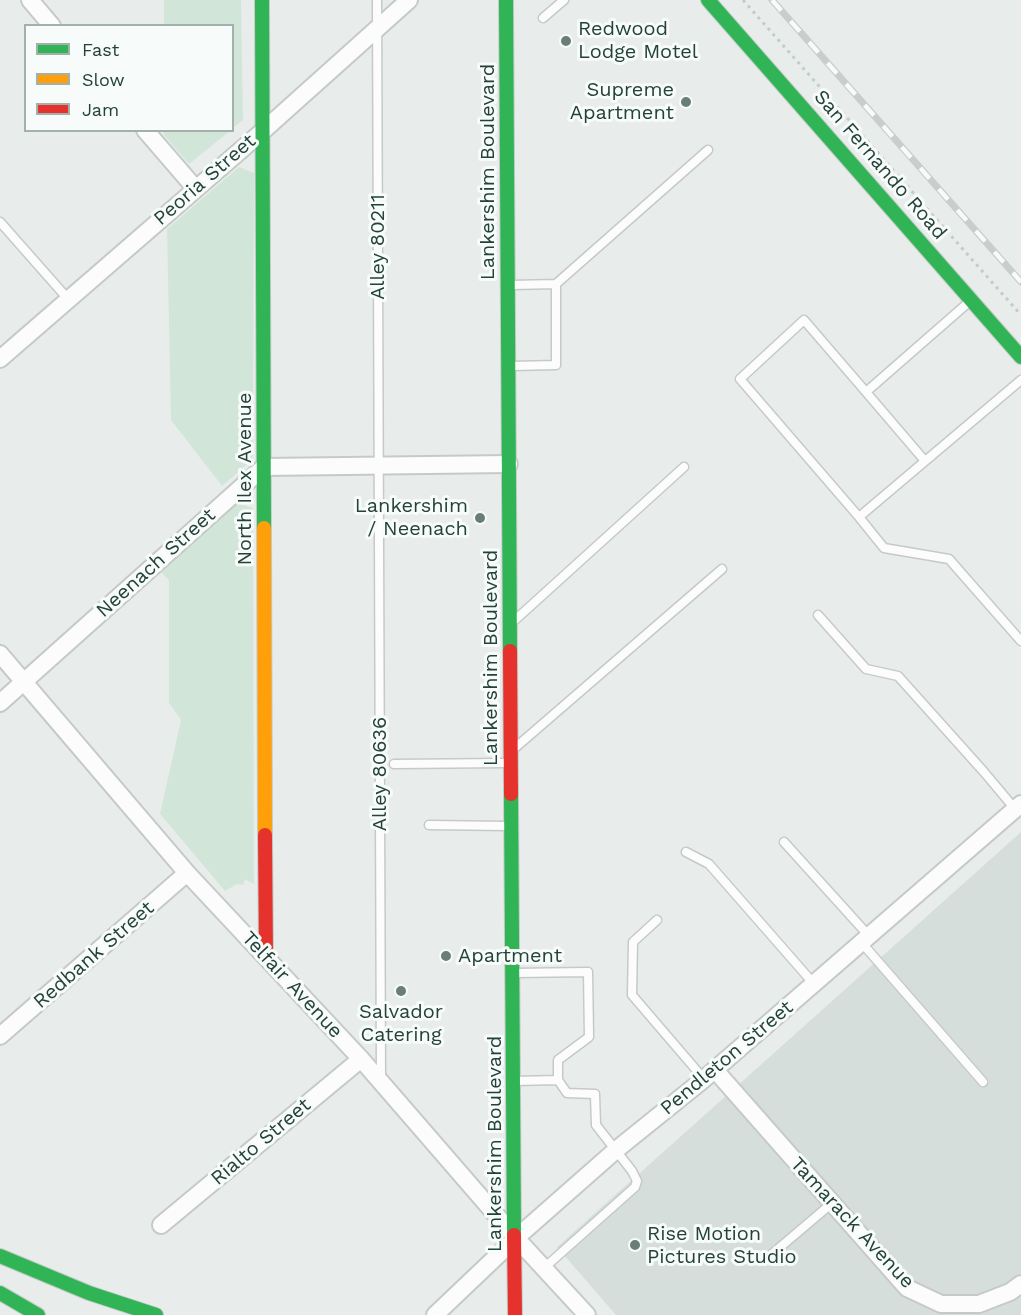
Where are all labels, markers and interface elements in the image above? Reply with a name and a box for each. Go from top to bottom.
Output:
place label: Redwood Lodge Motel [578,17,698,64]
legend [24,24,234,132]
marker: Redwood Lodge Motel [559,34,573,48]
text: Fast [82,39,119,60]
street label: Lankershim Boulevard [476,64,500,280]
text: Slow [82,69,125,90]
place label: Supreme Apartment [570,78,674,125]
street label: San Fernando Road [809,85,951,245]
marker: Supreme Apartment [679,95,693,109]
text: Jam [82,99,119,120]
street label: Peoria Street [149,129,261,231]
street label: Alley 80211 [366,194,390,300]
street label: North Ilex Avenue [233,393,257,565]
place label: Lankershim / Neenach [355,494,468,541]
street label: Neenach Street [92,503,220,623]
marker: Lankershim / Neenach [473,511,487,525]
street label: Lankershim Boulevard [479,550,503,766]
street label: Alley 80636 [368,717,392,831]
street label: Redbank Street [29,896,159,1014]
street label: Telfair Avenue [236,927,348,1043]
place label: Apartment [458,944,562,968]
marker: Apartment [439,949,453,963]
marker: Salvador Catering [394,984,408,998]
street label: Pendleton Street [656,996,798,1120]
place label: Salvador Catering [359,1000,443,1047]
street label: Lankershim Boulevard [483,1036,507,1252]
street label: Rialto Street [206,1093,316,1191]
street label: Tamarack Avenue [785,1152,919,1294]
place label: Rise Motion Pictures Studio [647,1222,797,1269]
marker: Rise Motion Pictures Studio [628,1238,642,1252]

